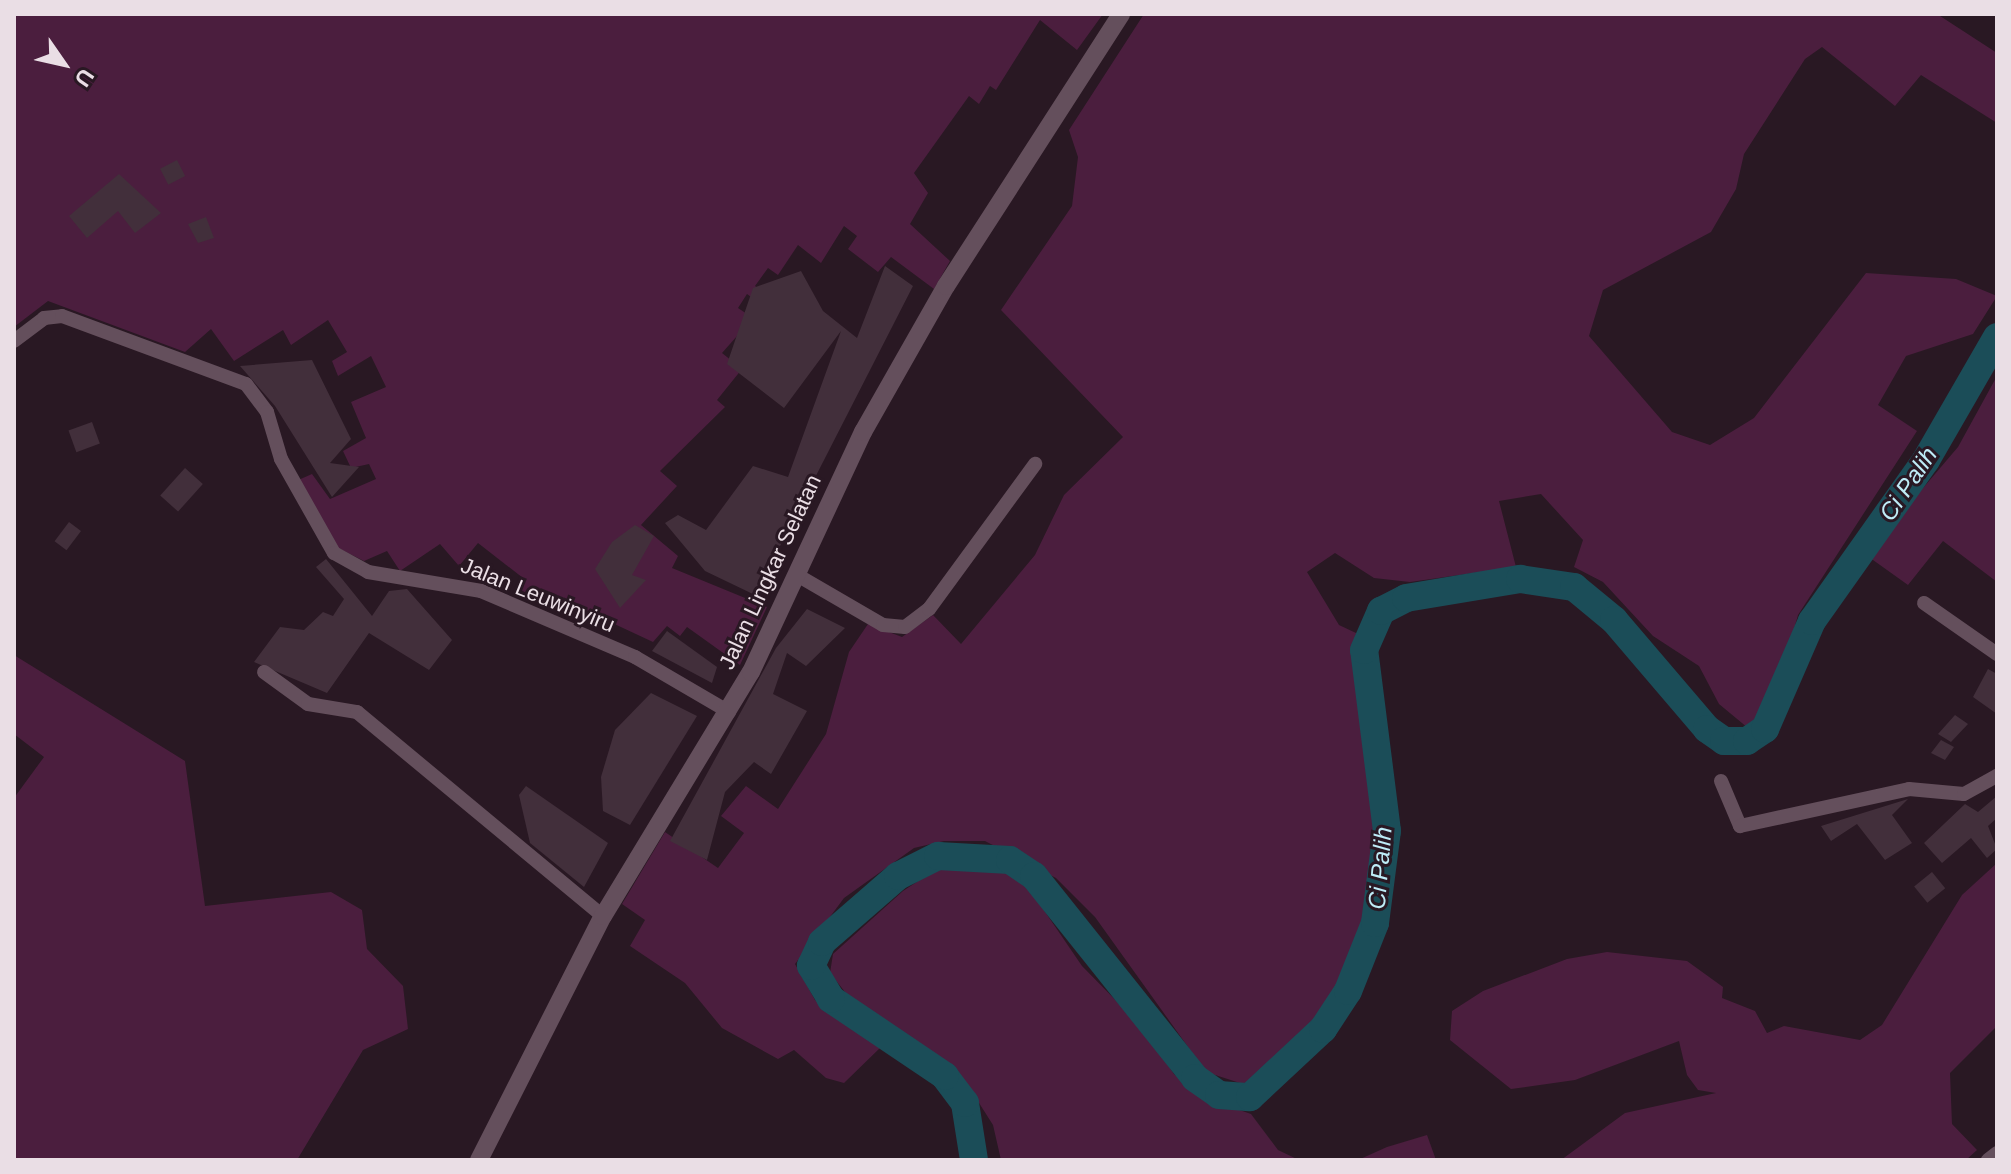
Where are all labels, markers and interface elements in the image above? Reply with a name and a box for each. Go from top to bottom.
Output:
north arrow [24,24,104,104]
text: U [70,64,99,91]
water label: Ci Palih [1873,442,1943,526]
street label: Jalan Lingkar Selatan [713,471,827,673]
street label: Jalan Leuwinyiru [457,552,619,638]
water label: Ci Palih [1362,826,1398,910]

